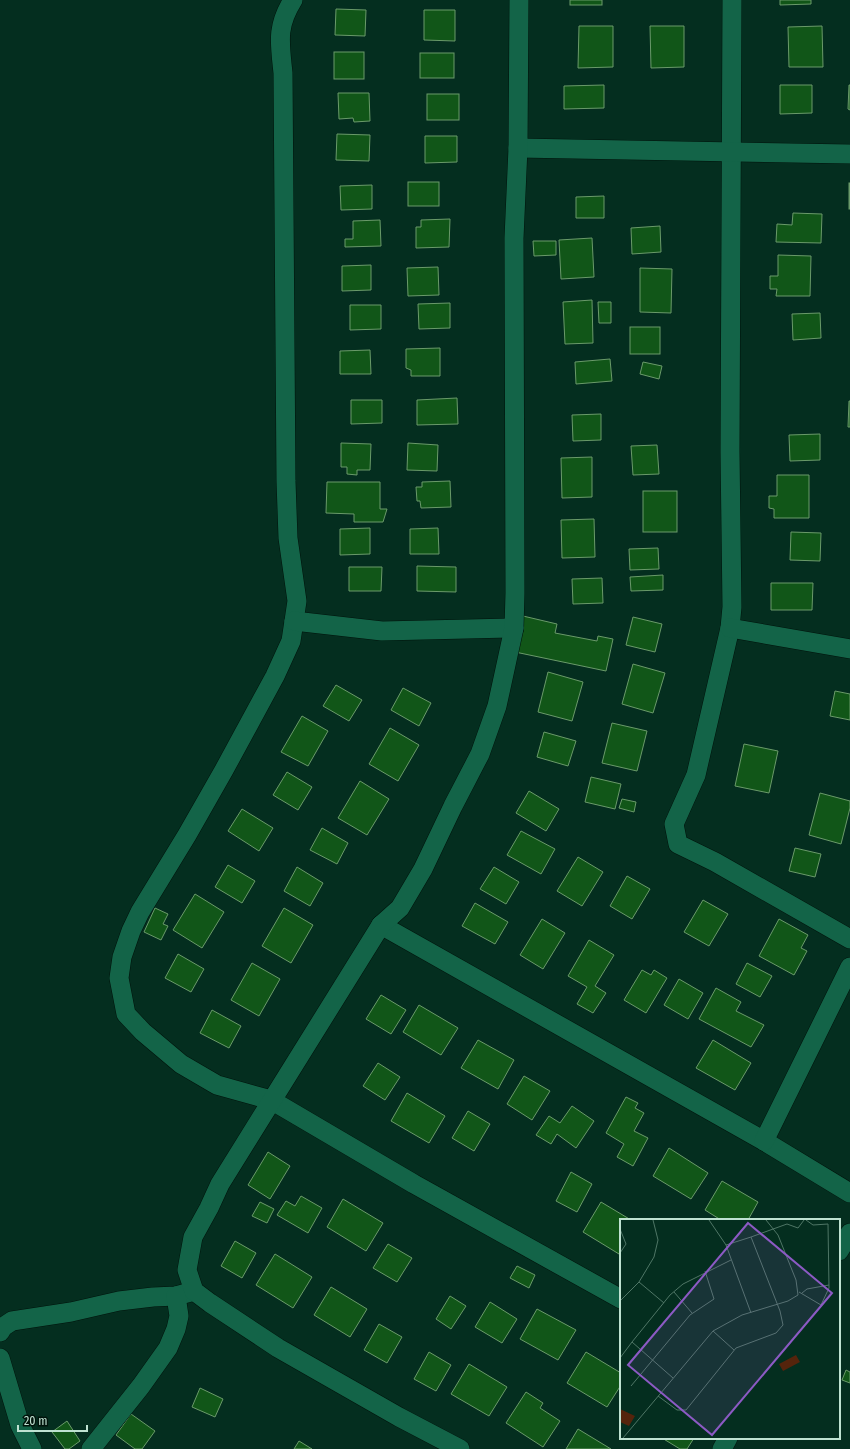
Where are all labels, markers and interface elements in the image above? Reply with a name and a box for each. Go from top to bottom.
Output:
inset map [620,1219,840,1439]
scale bar [18,1407,87,1433]
text: 20 m [24,1414,48,1428]

